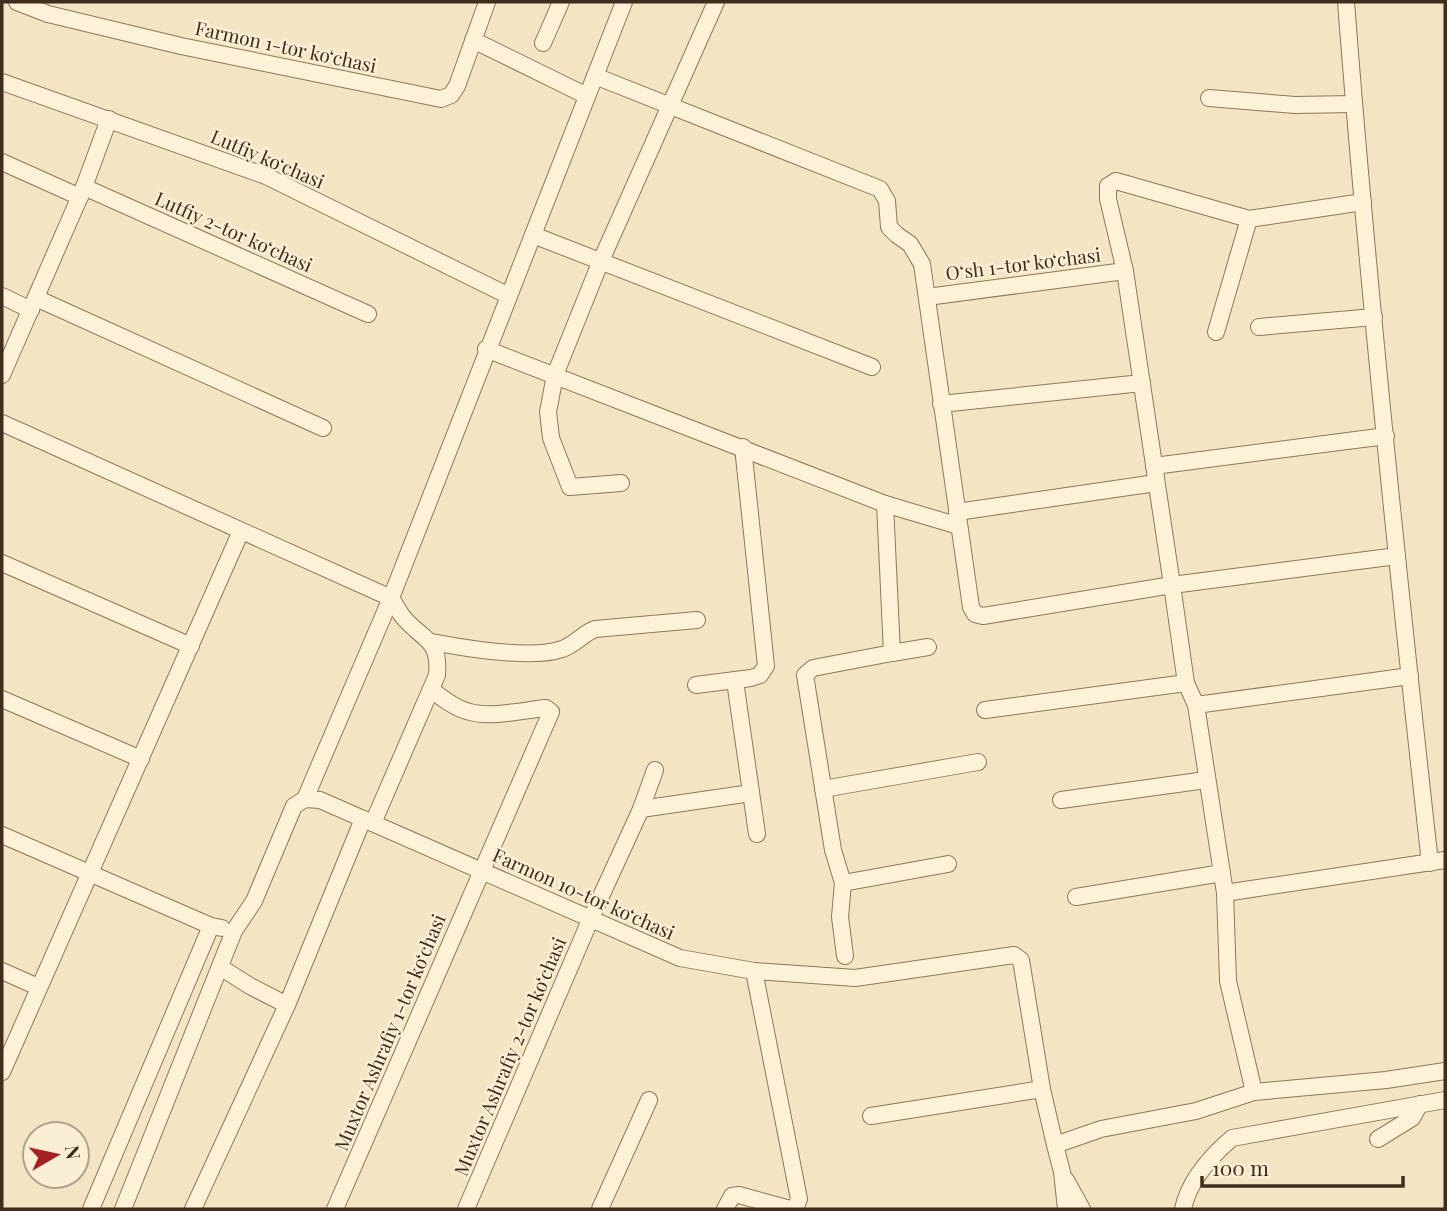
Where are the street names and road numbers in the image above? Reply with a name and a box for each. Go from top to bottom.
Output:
street label: Farmon 1-tor koʻchasi [193,14,379,78]
street label: Lutfiy koʻchasi [207,122,329,194]
street label: Lutfiy 2-tor koʻchasi [151,185,317,278]
street label: O‘sh 1-tor koʻchasi [944,241,1102,285]
street label: Farmon 10-tor koʻchasi [489,841,679,945]
street label: Muxtor Ashrafiy 1-tor koʻchasi [327,909,451,1154]
street label: Muxtor Ashrafiy 2-tor koʻchasi [447,932,571,1179]

